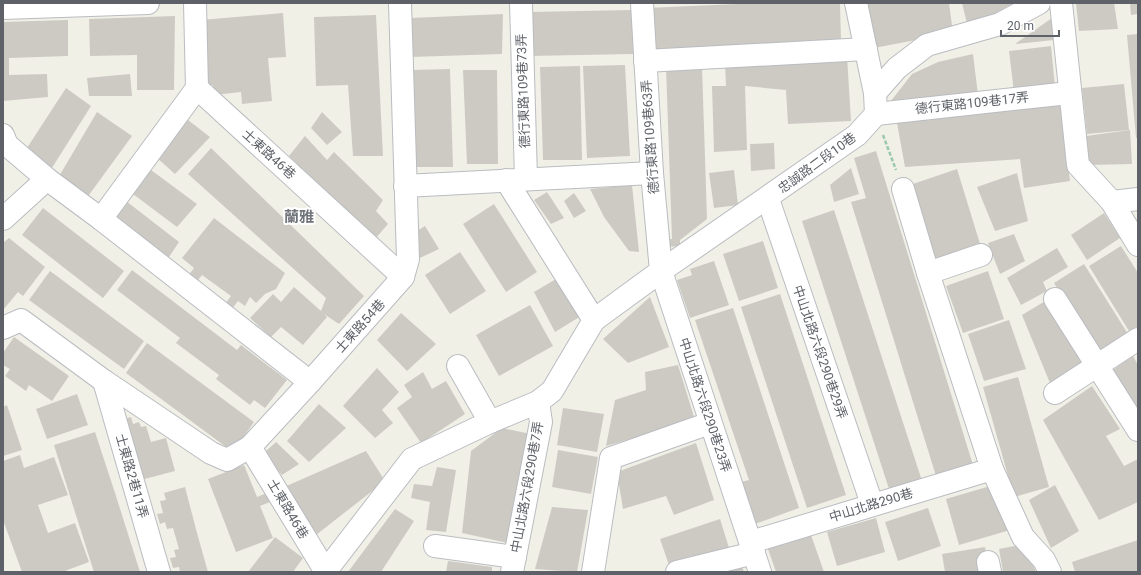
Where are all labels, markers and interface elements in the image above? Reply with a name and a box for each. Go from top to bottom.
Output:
scale bar [1001,12,1059,38]
text: 20 m [1007,19,1034,33]
street label: 德行東路109巷73弄 [514,34,532,148]
street label: 德行東路109巷63弄 [639,79,661,195]
street label: 德行東路109巷17弄 [914,90,1030,116]
street label: 士東路46巷 [239,126,299,182]
street label: 忠誠路二段10巷 [775,130,859,196]
district label: 蘭雅 [284,208,314,226]
street label: 中山北路六段290巷29弄 [790,283,850,421]
street label: 士東路54巷 [332,296,388,356]
street label: 中山北路六段290巷23弄 [676,336,734,474]
street label: 中山北路六段290巷7弄 [508,420,546,554]
street label: 士東路2巷11弄 [113,432,151,520]
street label: 士東路46巷 [264,477,312,541]
street label: 中山北路290巷 [827,485,915,525]

